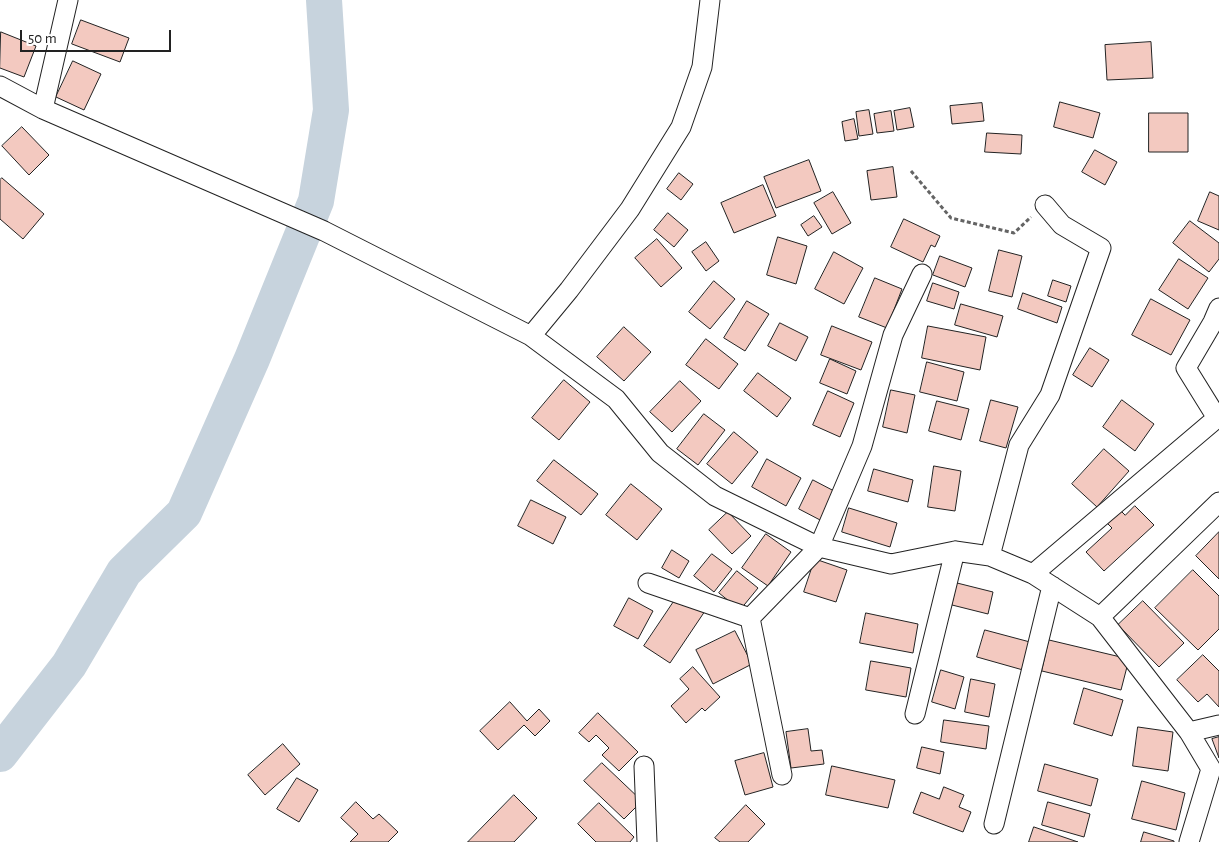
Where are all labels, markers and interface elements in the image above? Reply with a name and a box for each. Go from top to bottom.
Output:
scale bar [22,20,174,52]
text: 50 m [28,31,57,46]

